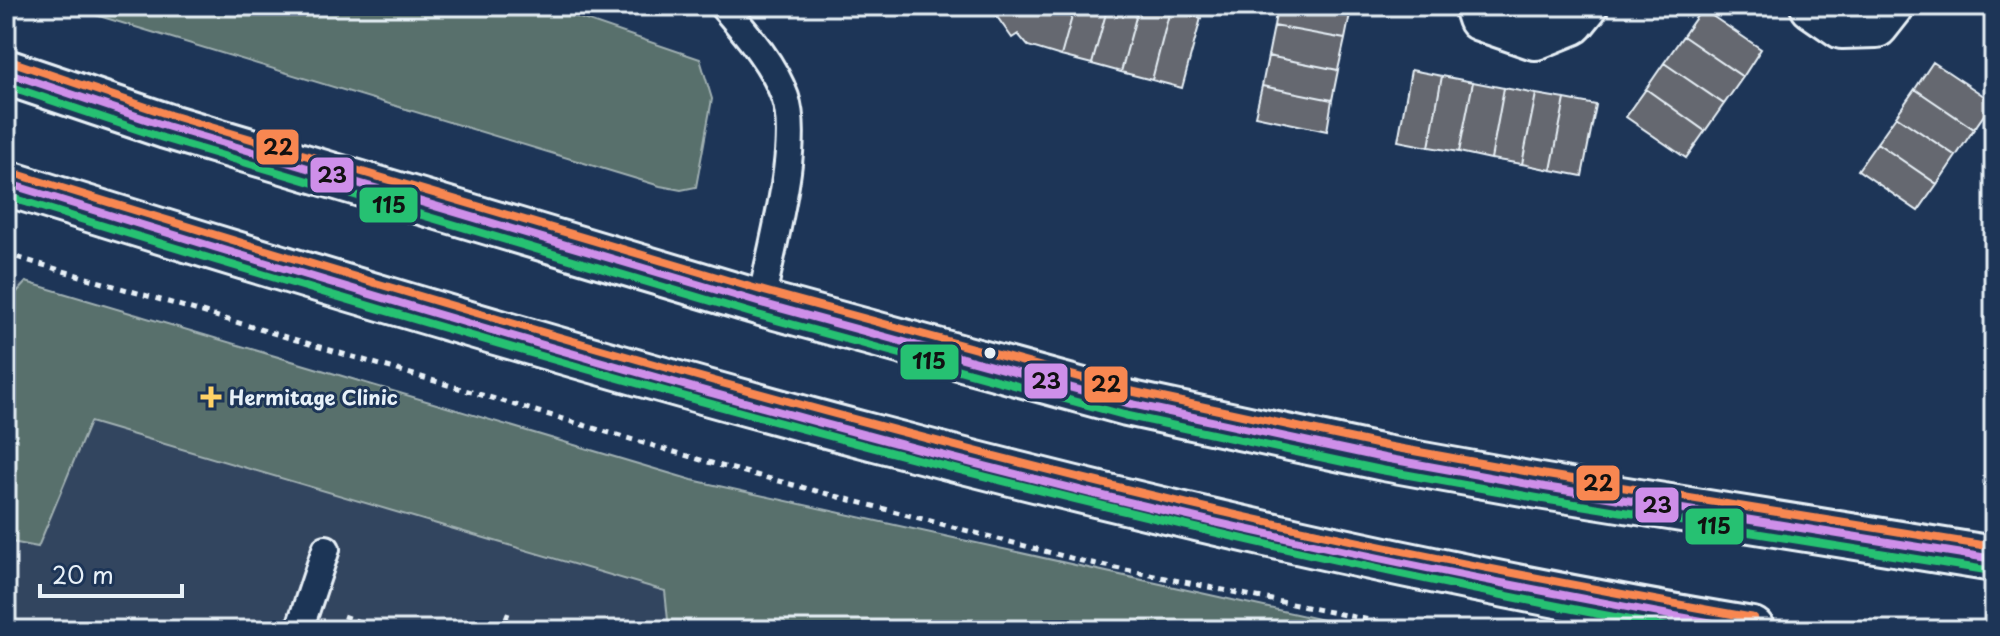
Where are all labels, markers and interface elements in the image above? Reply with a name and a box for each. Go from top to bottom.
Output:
line badge: 22 [255,128,300,166]
text: 22 [263,129,293,162]
line badge: 23 [309,156,355,194]
text: 23 [317,157,347,190]
line badge: 115 [358,186,419,224]
text: 115 [372,187,406,220]
line badge: 115 [899,343,960,381]
text: 115 [912,343,946,376]
unlabelled marker [982,345,998,361]
line badge: 23 [1023,362,1069,400]
text: 23 [1031,363,1061,396]
line badge: 22 [1083,365,1129,404]
text: 22 [1091,366,1121,399]
place label: Hermitage Clinic [229,382,398,412]
marker: Hermitage Clinic [200,386,222,408]
line badge: 22 [1575,464,1621,502]
text: 22 [1583,465,1613,498]
line badge: 23 [1634,486,1680,524]
text: 23 [1642,487,1672,520]
line badge: 115 [1684,507,1745,546]
text: 115 [1697,508,1731,541]
scale bar [40,548,182,598]
text: 20 m [52,556,114,592]

